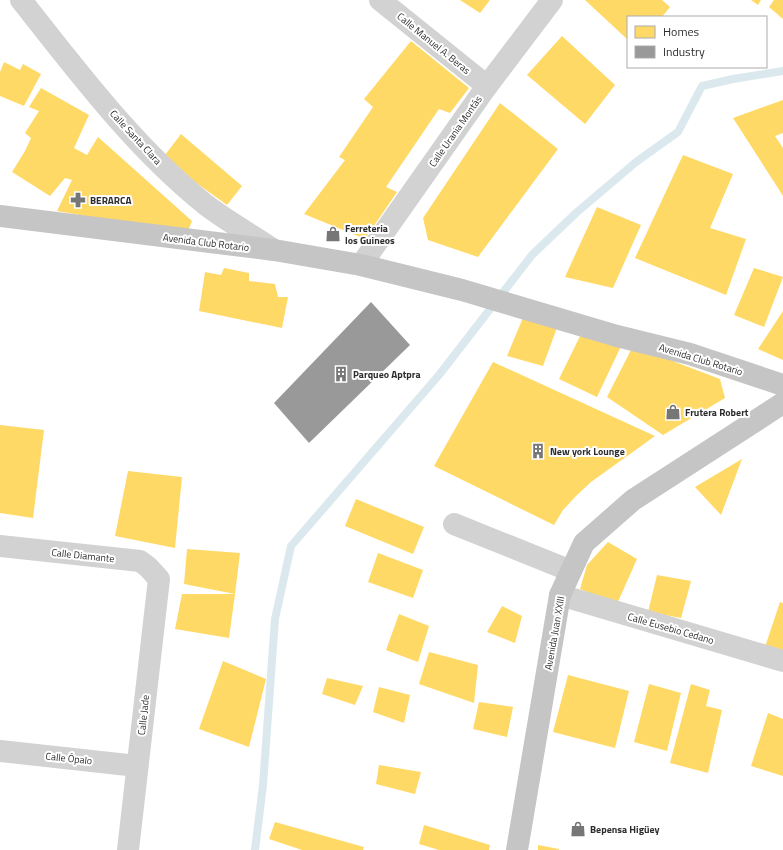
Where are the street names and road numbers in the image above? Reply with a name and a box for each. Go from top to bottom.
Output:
street label: Calle Manuel A. Beras [394,9,474,78]
street label: Calle Urania Montás [425,92,486,170]
street label: Calle Santa Clara [106,107,165,168]
street label: Avenida Club Rotario [162,230,250,255]
street label: Avenida Club Rotario [657,340,745,379]
street label: Calle Diamante [51,545,115,566]
street label: Avenida Juan XXIII [541,595,568,671]
street label: Calle Eusebio Cedano [626,609,716,648]
street label: Calle Jade [134,694,153,736]
street label: Calle Ópalo [45,749,93,768]

